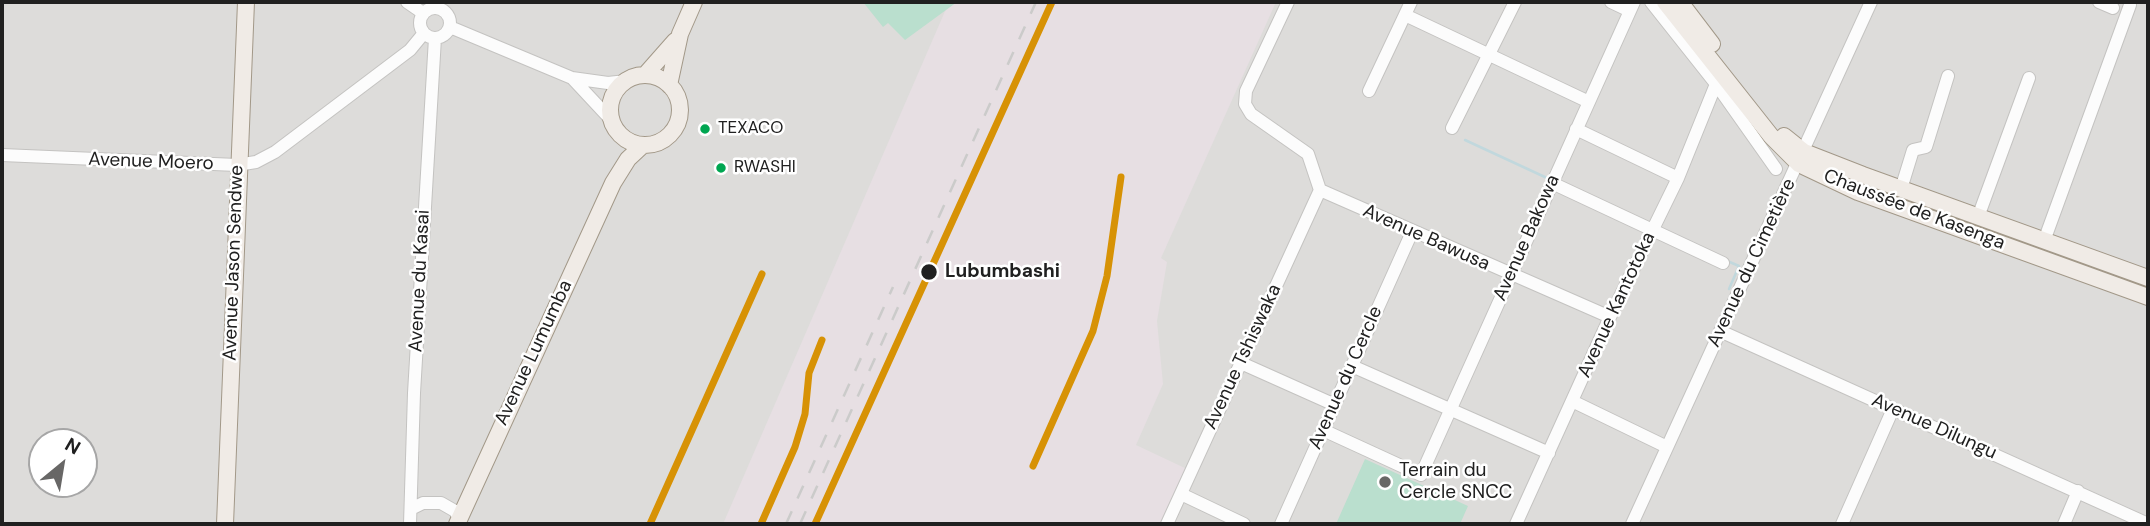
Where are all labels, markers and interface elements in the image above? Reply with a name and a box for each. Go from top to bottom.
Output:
place label: TEXACO [718,119,783,139]
marker: TEXACO [698,122,712,136]
street label: Avenue Moero [88,148,214,176]
place label: RWASHI [734,158,796,178]
marker: RWASHI [714,161,728,175]
street label: Avenue Jason Sendwe [219,165,249,361]
street label: Chaussée de Kasenga [1820,165,2008,255]
street label: Avenue Bakowa [1489,171,1565,305]
street label: Avenue du Cimetière [1703,175,1801,351]
street label: Avenue Bawusa [1359,200,1493,276]
street label: Avenue du Kasai [405,209,435,353]
street label: Avenue Kantotoka [1573,229,1661,381]
place label: Lubumbashi [945,261,1060,283]
marker: Lubumbashi [919,262,939,282]
street label: Avenue Lumumba [490,277,578,429]
street label: Avenue Tshiswaka [1199,281,1287,433]
street label: Avenue du Cercle [1304,303,1388,453]
street label: Avenue Dilungu [1868,389,2000,465]
north arrow [28,428,98,498]
text: N [60,432,85,460]
place label: Terrain du Cercle SNCC [1399,460,1512,504]
marker: Terrain du Cercle SNCC [1377,474,1393,490]

